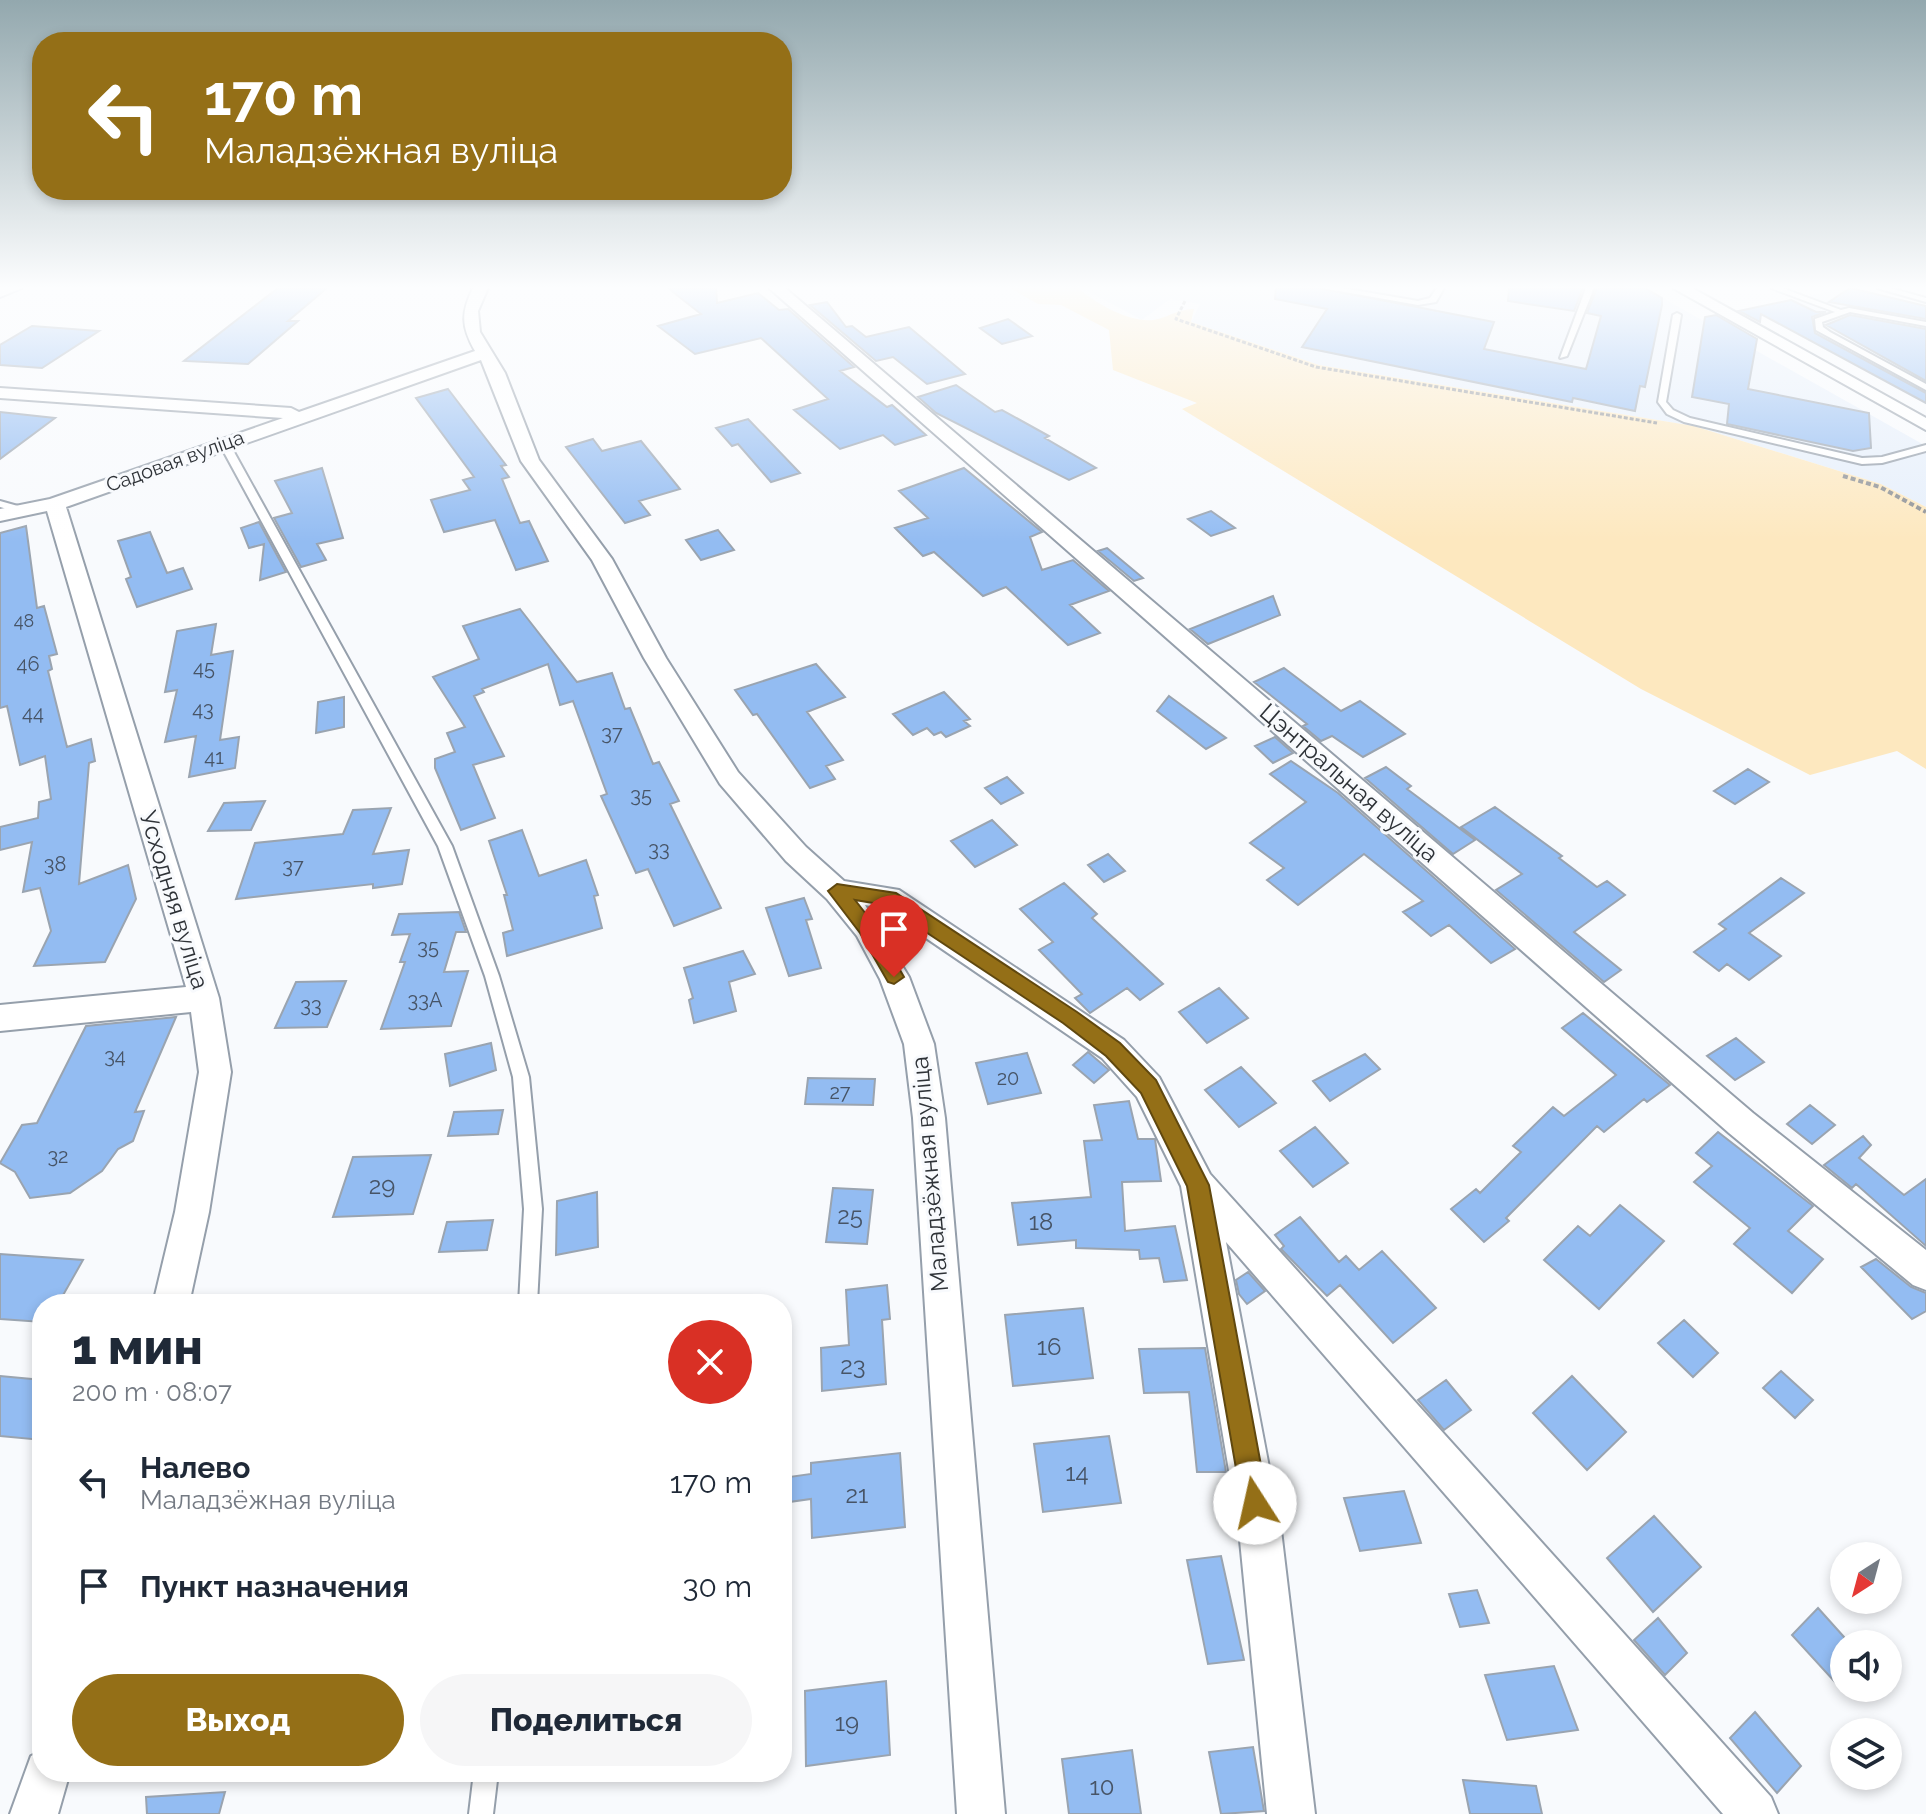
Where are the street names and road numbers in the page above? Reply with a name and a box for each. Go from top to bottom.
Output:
street label: Садовая вуліца [103,425,247,497]
street label: Цэнтральная вуліца [1254,697,1445,868]
street label: Усходняя вуліца [134,807,215,993]
street label: Маладзёжная вуліца [905,1055,954,1293]

